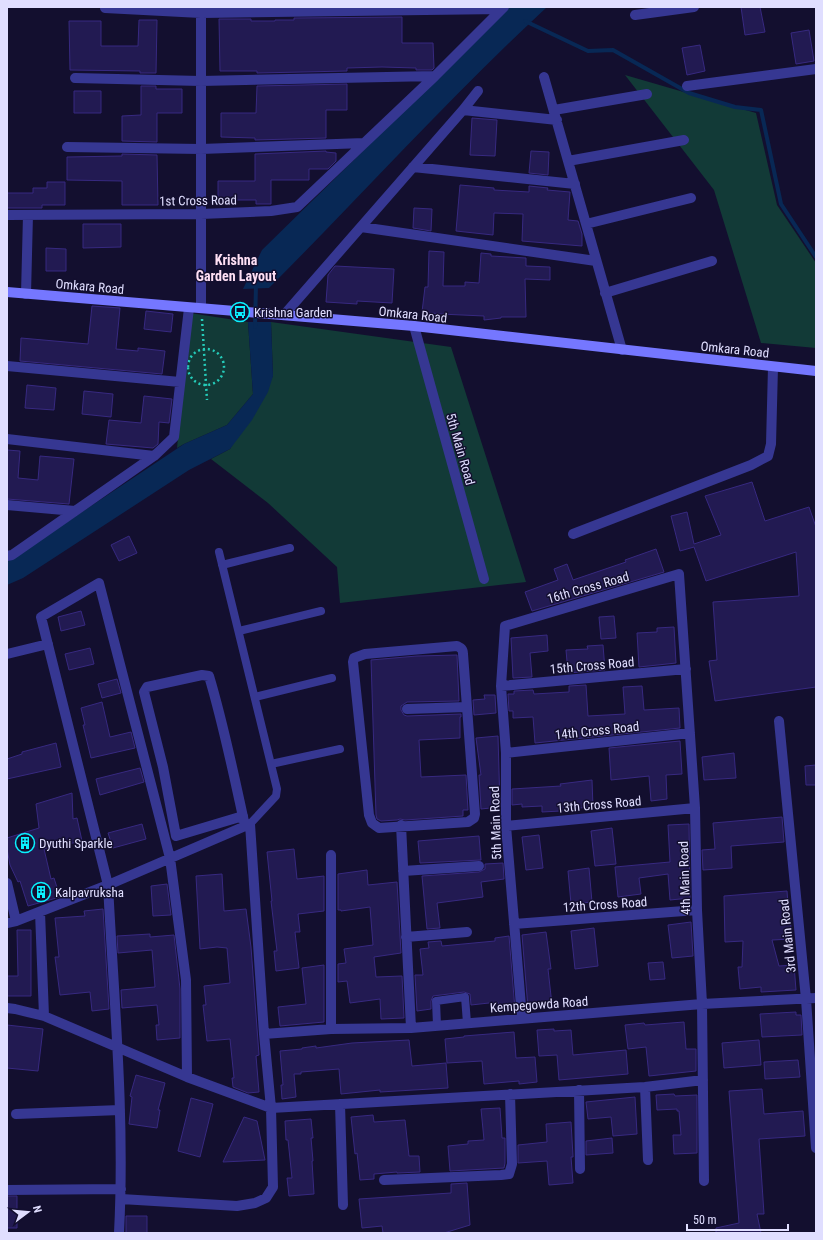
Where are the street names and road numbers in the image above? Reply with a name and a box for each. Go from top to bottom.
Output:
street label: 1st Cross Road [159,192,237,209]
street label: Omkara Road [55,276,125,297]
street label: Omkara Road [378,303,448,326]
street label: Omkara Road [700,338,770,361]
street label: 5th Main Road [443,412,478,487]
street label: 16th Cross Road [545,569,631,606]
street label: 15th Cross Road [549,654,635,677]
street label: 14th Cross Road [554,719,640,742]
street label: 5th Main Road [487,786,504,860]
street label: 13th Cross Road [556,793,642,816]
street label: 4th Main Road [676,841,693,915]
street label: 12th Cross Road [562,894,648,915]
street label: 3rd Main Road [776,898,799,974]
street label: Kempegowda Road [489,994,589,1015]

